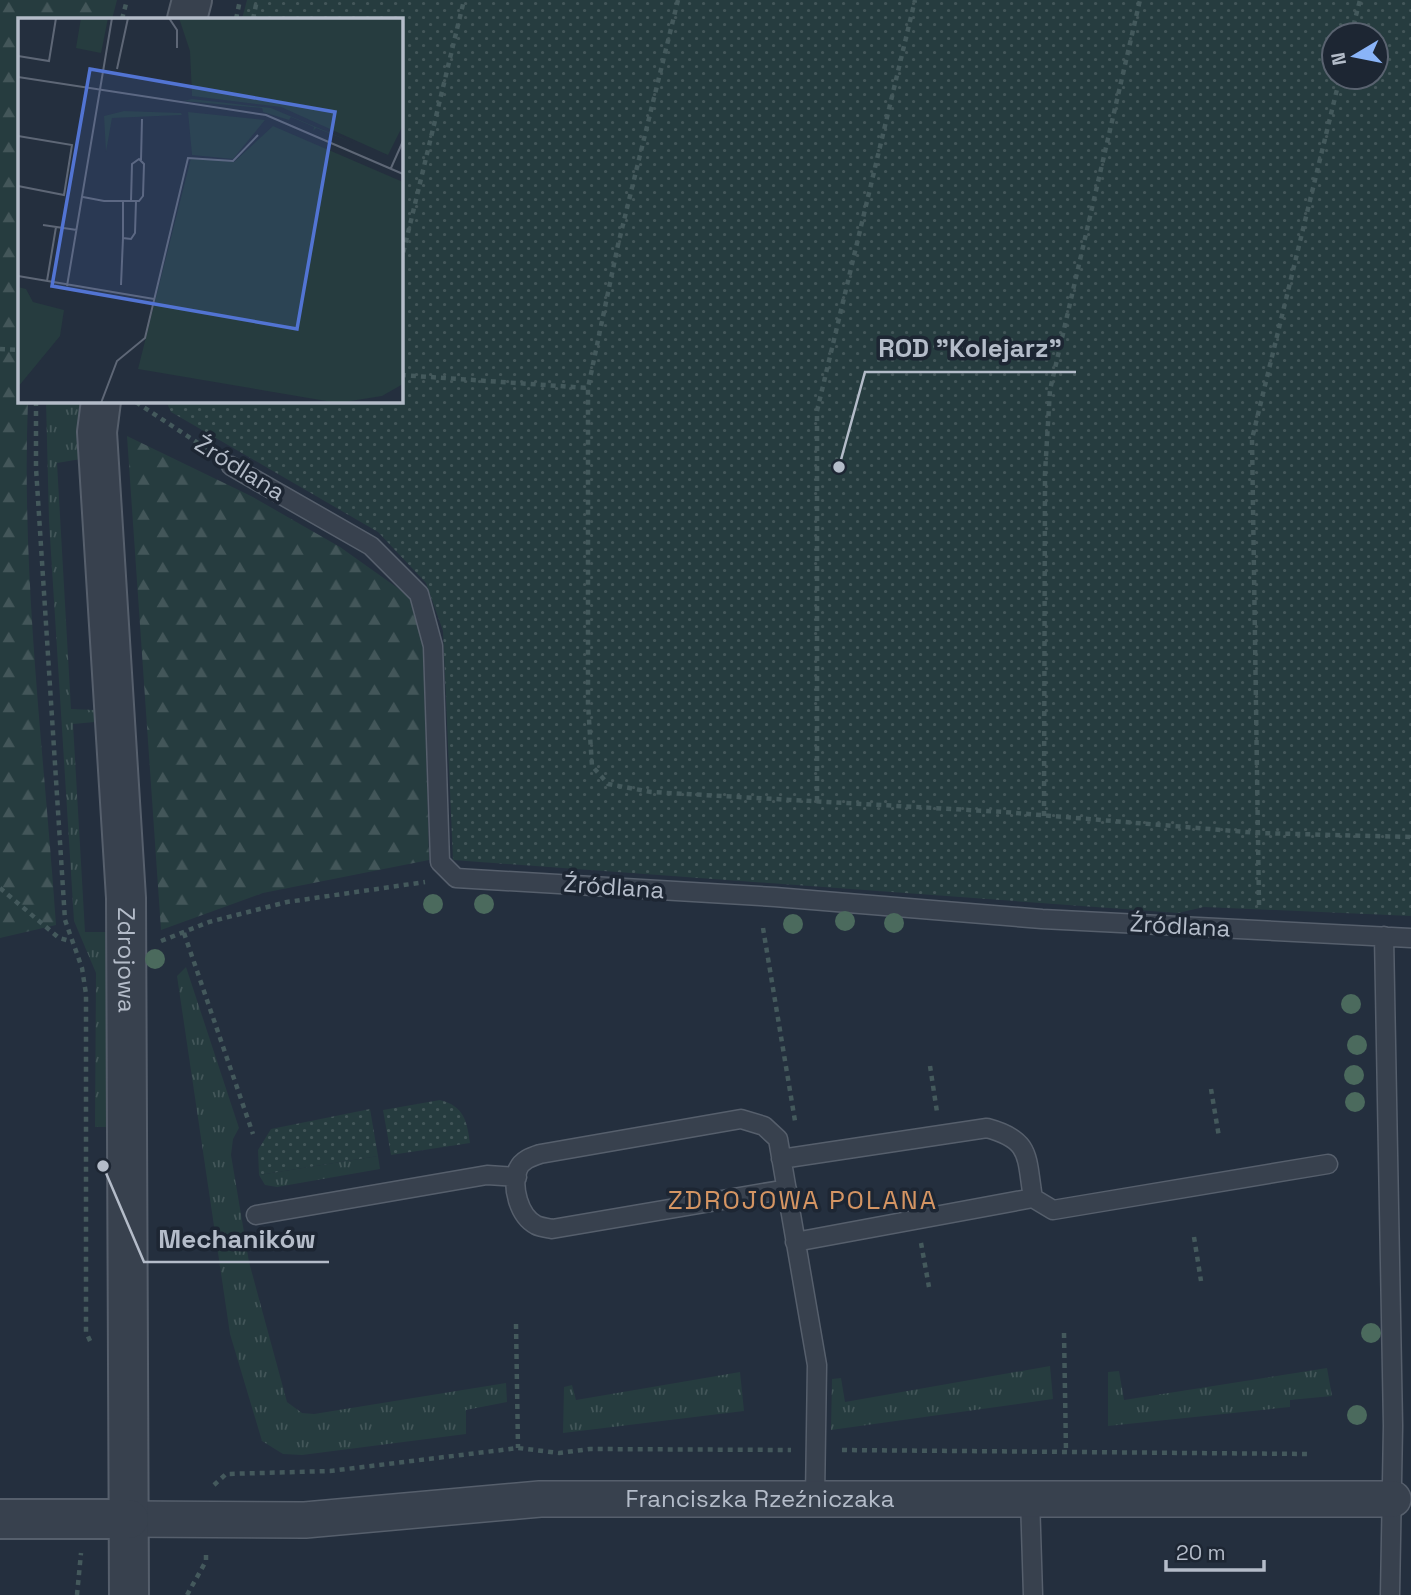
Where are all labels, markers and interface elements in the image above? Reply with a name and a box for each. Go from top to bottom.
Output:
inset map [18,18,402,402]
north arrow [1320,21,1390,91]
text: N [1325,50,1352,67]
callout: ROD "Kolejarz" [865,325,1076,372]
text: ROD "Kolejarz" [878,331,1062,365]
street label: Źródlana [189,428,291,508]
street label: Źródlana [563,868,666,905]
street label: Zdrojowa [111,907,142,1013]
street label: Źródlana [1129,907,1231,944]
district label: ZDROJOWA POLANA [668,1183,938,1217]
callout: Mechaników [144,1215,329,1262]
text: Mechaników [158,1222,316,1256]
street label: Franciszka Rzeźniczaka [626,1483,895,1514]
scale bar [1166,1528,1264,1572]
text: 20 m [1176,1539,1226,1566]

